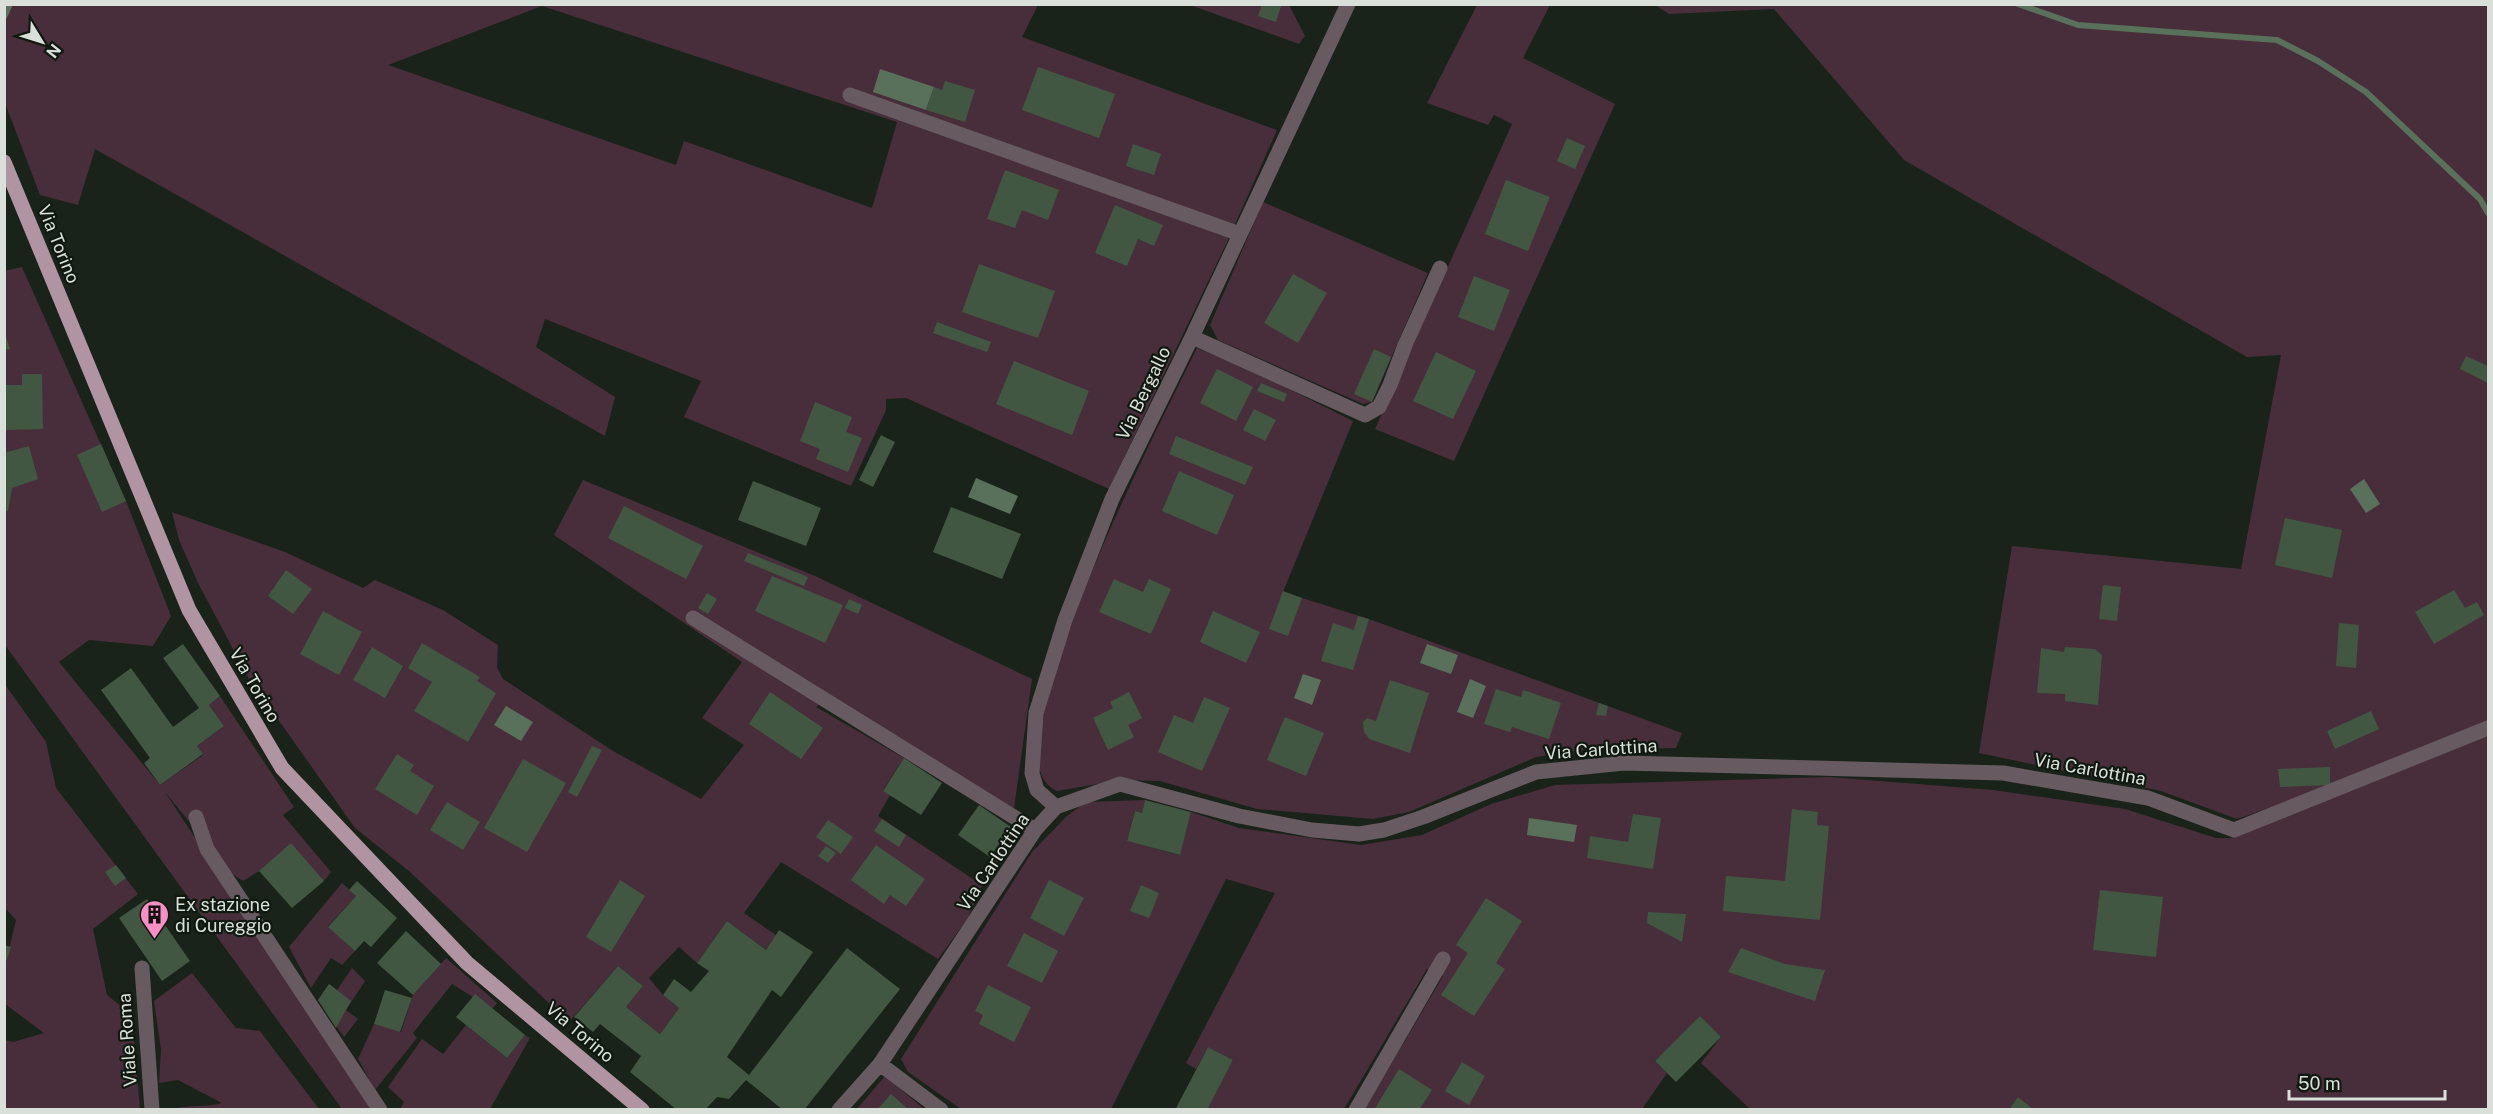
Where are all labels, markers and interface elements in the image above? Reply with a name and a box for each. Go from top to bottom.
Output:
north arrow [12,12,72,72]
text: N [42,40,65,62]
street label: Via Torino [34,202,84,286]
street label: Via Bergallo [1111,343,1175,443]
street label: Via Torino [225,644,285,726]
street label: Via Carlottina [1544,735,1658,763]
street label: Via Carlottina [2033,749,2147,789]
street label: Via Carlottina [953,809,1033,915]
place label: Ex stazione di Cureggio [175,894,271,936]
building icon: Ex stazione di Cureggio [138,898,170,940]
street label: Viale Roma [113,993,141,1087]
street label: Via Torino [542,997,618,1067]
scale bar [2289,1063,2445,1101]
text: 50 m [2298,1073,2341,1094]

